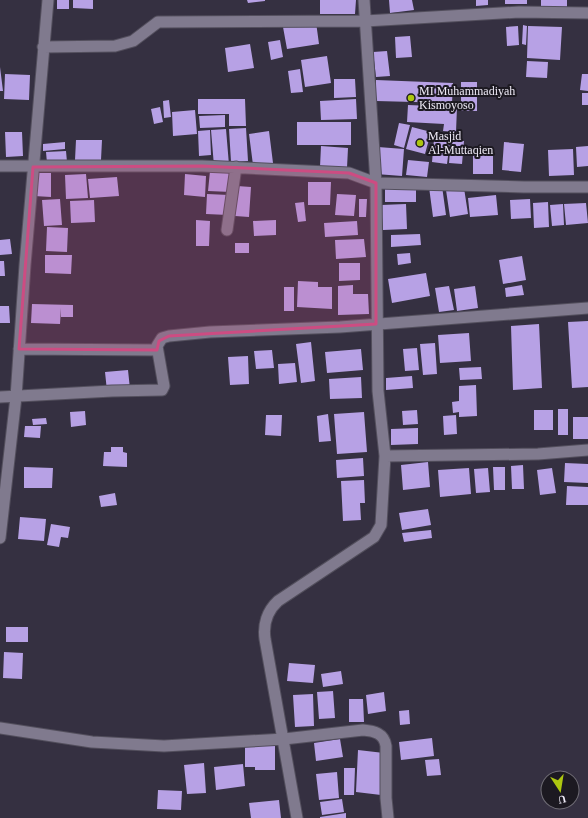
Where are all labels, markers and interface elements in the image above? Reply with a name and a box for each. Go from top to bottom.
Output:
place label: MI Muhammadiyah Kismoyoso [419,84,515,112]
marker: MI Muhammadiyah Kismoyoso [406,93,416,103]
place label: Masjid Al-Muttaqien [428,129,493,157]
marker: Masjid Al-Muttaqien [415,138,425,148]
north arrow [540,770,580,810]
text: U [557,793,567,806]

